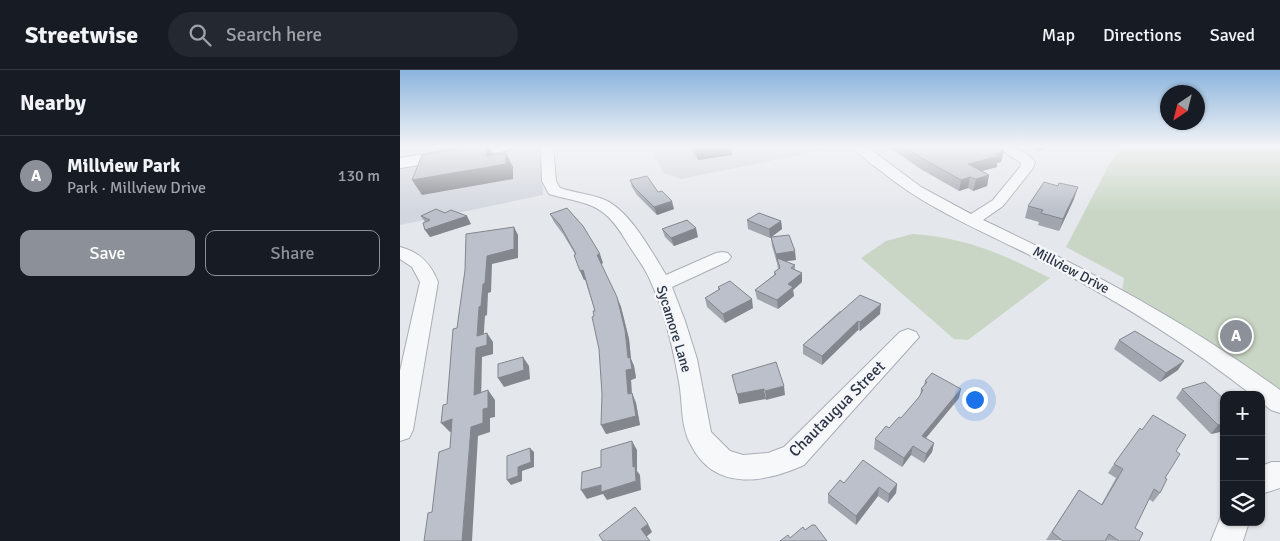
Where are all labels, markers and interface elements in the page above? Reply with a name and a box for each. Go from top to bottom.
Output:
search box [168,12,518,57]
text: Streetwise [25,20,138,50]
icon: search [186,21,214,49]
text: Search here [226,23,322,47]
text: Map [1042,24,1075,46]
text: Directions [1103,24,1182,46]
text: Saved [1210,24,1255,46]
north arrow [1160,85,1205,130]
text: Nearby [20,90,86,116]
text: Millview Park [67,154,180,178]
text: A [31,166,41,186]
text: 130 m [338,166,380,186]
text: Park · Millview Drive [67,178,206,198]
button: Save [20,230,195,276]
button: Share [205,230,380,276]
street label: Millview Drive [1030,243,1112,297]
street label: Sycamore Lane [653,284,695,374]
pin: A [1220,317,1252,355]
street label: Chautaugua Street [785,356,890,461]
your location [962,387,988,413]
map controls [1220,391,1265,526]
button: + [1220,391,1265,436]
button: − [1220,436,1265,481]
button: layers [1220,481,1265,526]

